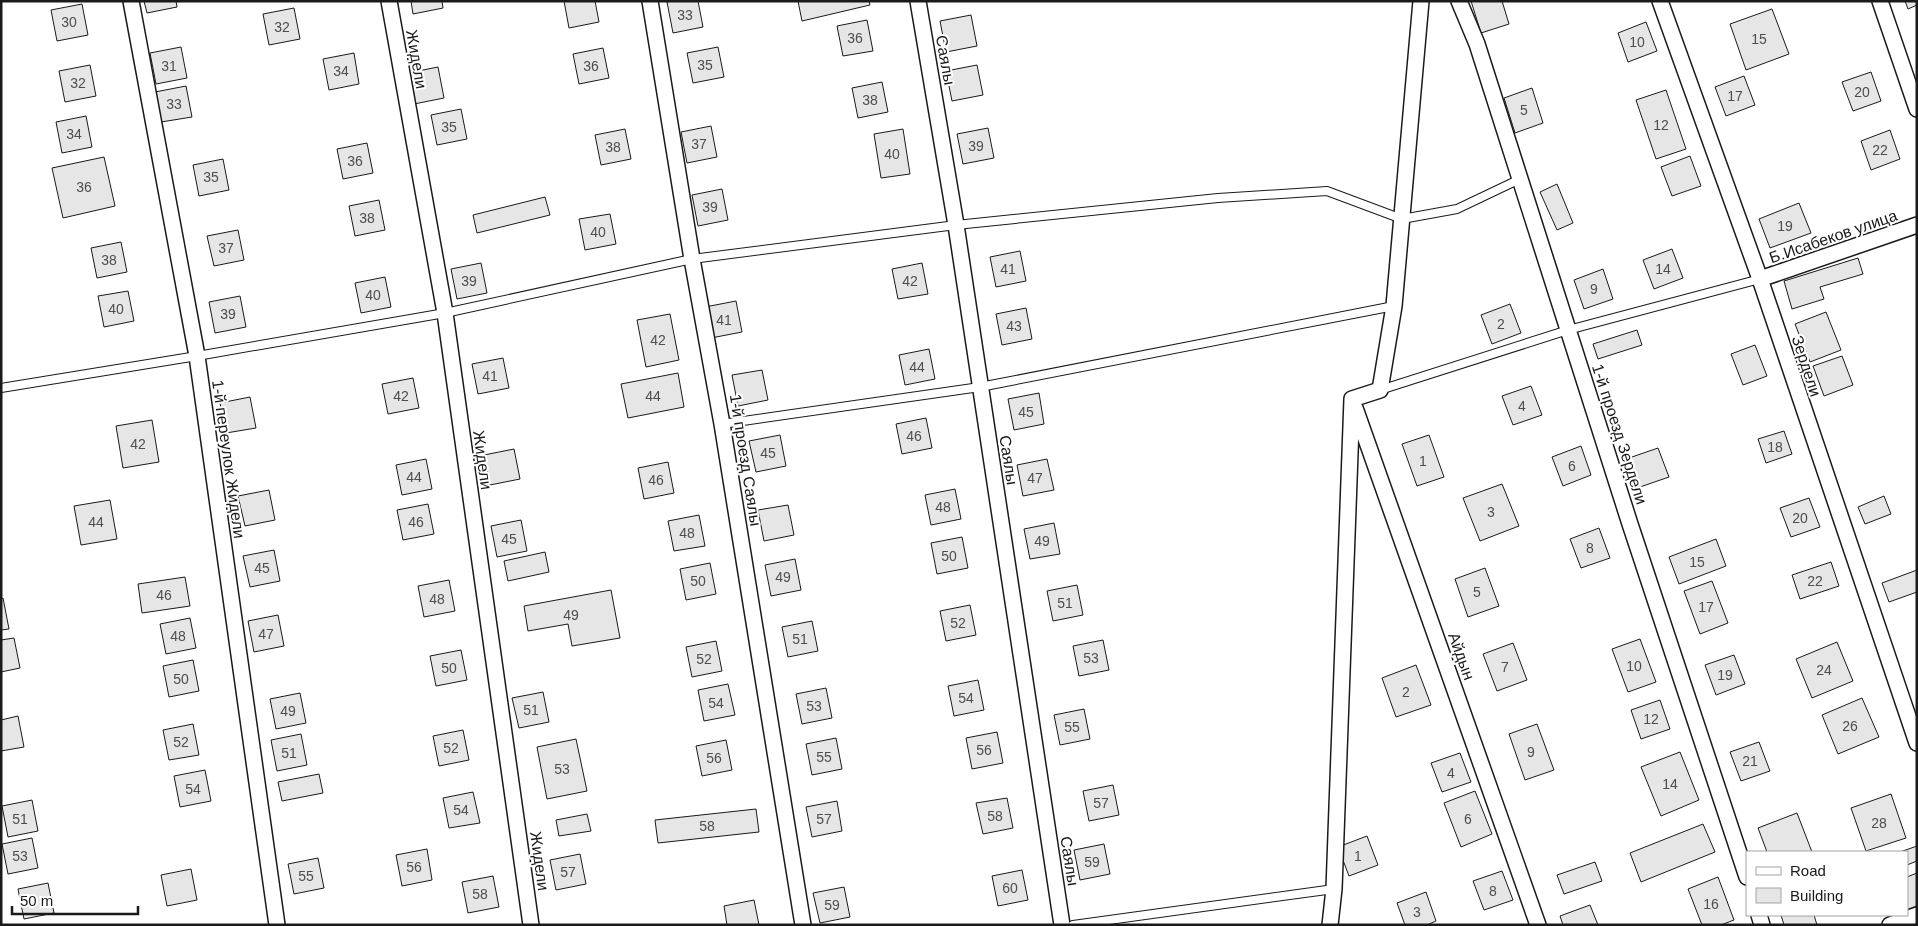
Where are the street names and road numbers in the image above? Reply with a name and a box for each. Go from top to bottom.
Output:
street label: Жидели [403,28,430,90]
street label: Саялы [933,34,958,86]
street label: Б.Исабеков улица [1767,207,1899,266]
street label: Зердели [1789,334,1824,399]
street label: 1-й проезд Зердели [1589,362,1650,506]
street label: 1-й переулок Жидели [209,379,248,539]
street label: 1-й проезд Саялы [727,393,764,527]
street label: Жидели [470,429,495,491]
street label: Саялы [996,434,1021,486]
street label: Айдын [1445,630,1478,682]
street label: Жидели [527,830,552,892]
street label: Саялы [1057,835,1082,887]

